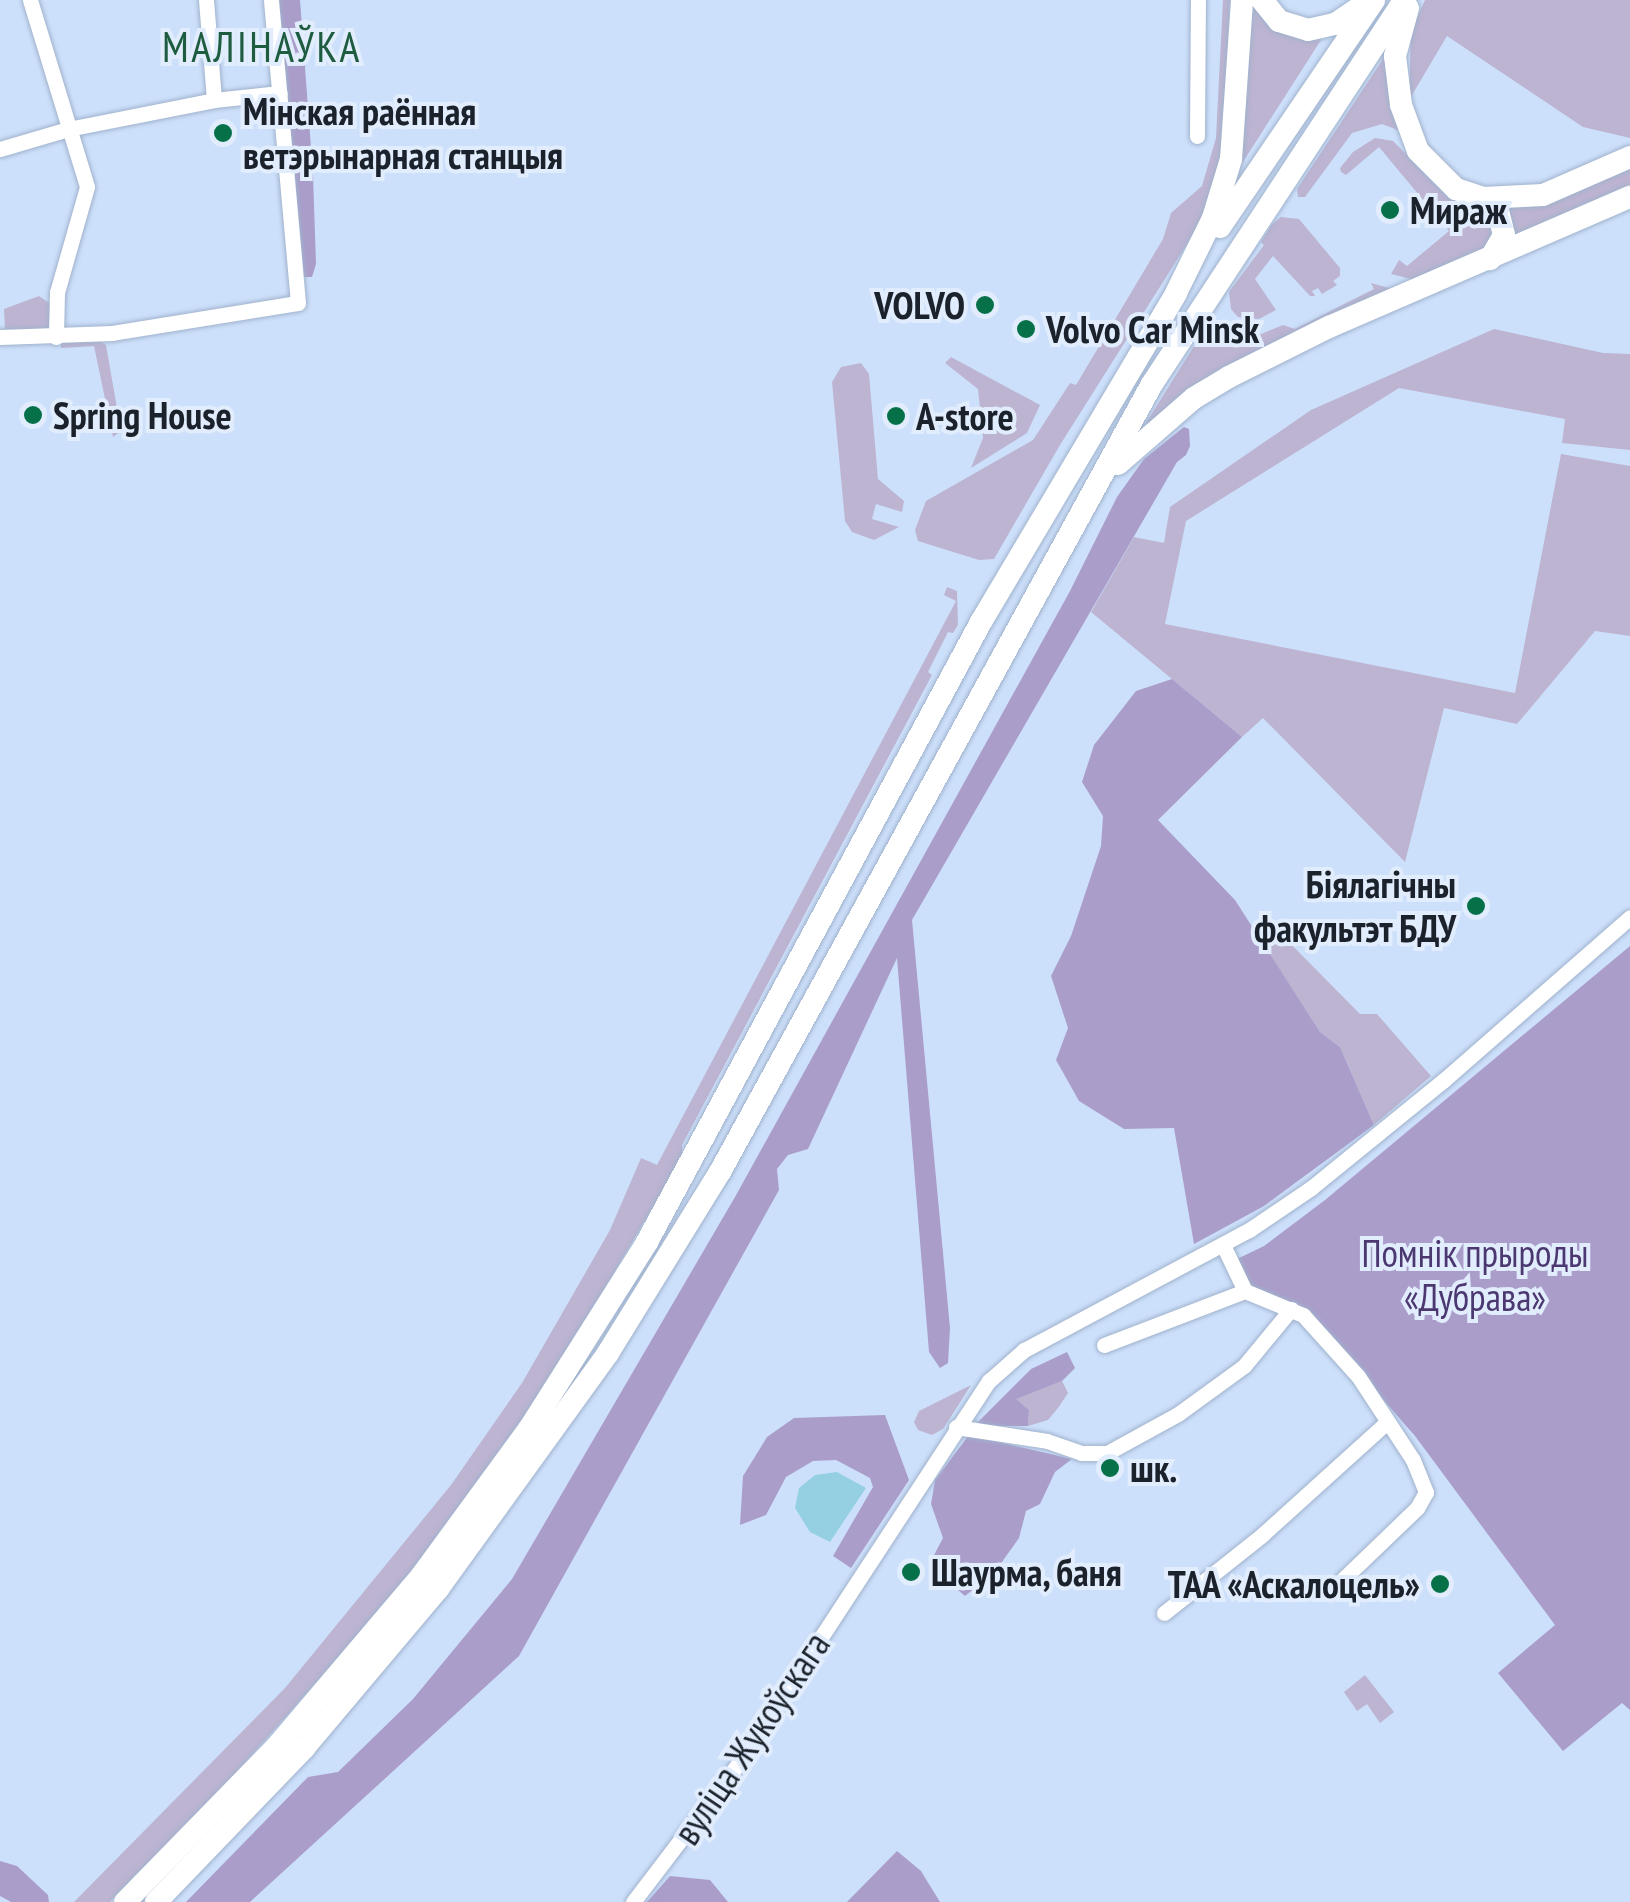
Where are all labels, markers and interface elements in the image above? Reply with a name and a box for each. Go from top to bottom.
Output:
district label: МАЛІНАЎКА [162,22,362,72]
place label: Мінская раённая ветэрынарная станцыя [243,88,563,178]
marker: Мінская раённая ветэрынарная станцыя [212,122,234,144]
place label: Мираж [1410,187,1507,233]
marker: Мираж [1379,199,1401,221]
place label: VOLVO [874,282,965,328]
marker: VOLVO [974,294,996,316]
place label: Volvo Car Minsk [1046,306,1260,352]
marker: Volvo Car Minsk [1015,318,1037,340]
place label: Spring House [53,392,232,438]
place label: А-store [916,393,1014,439]
marker: Spring House [22,404,44,426]
marker: А-store [885,405,907,427]
place label: Біялагічны факультэт БДУ [1253,861,1456,951]
marker: Біялагічны факультэт БДУ [1465,895,1487,917]
park label: Помнік прыроды «Дубрава» [1361,1230,1589,1320]
place label: шк. [1130,1445,1177,1491]
marker: шк. [1099,1457,1121,1479]
place label: Шаурма, баня [931,1549,1124,1595]
marker: Шаурма, баня [900,1561,922,1583]
place label: ТАА «Аскалоцель» [1166,1561,1420,1607]
marker: ТАА «Аскалоцель» [1429,1573,1451,1595]
street label: вуліца Жукоўскага [663,1623,839,1853]

